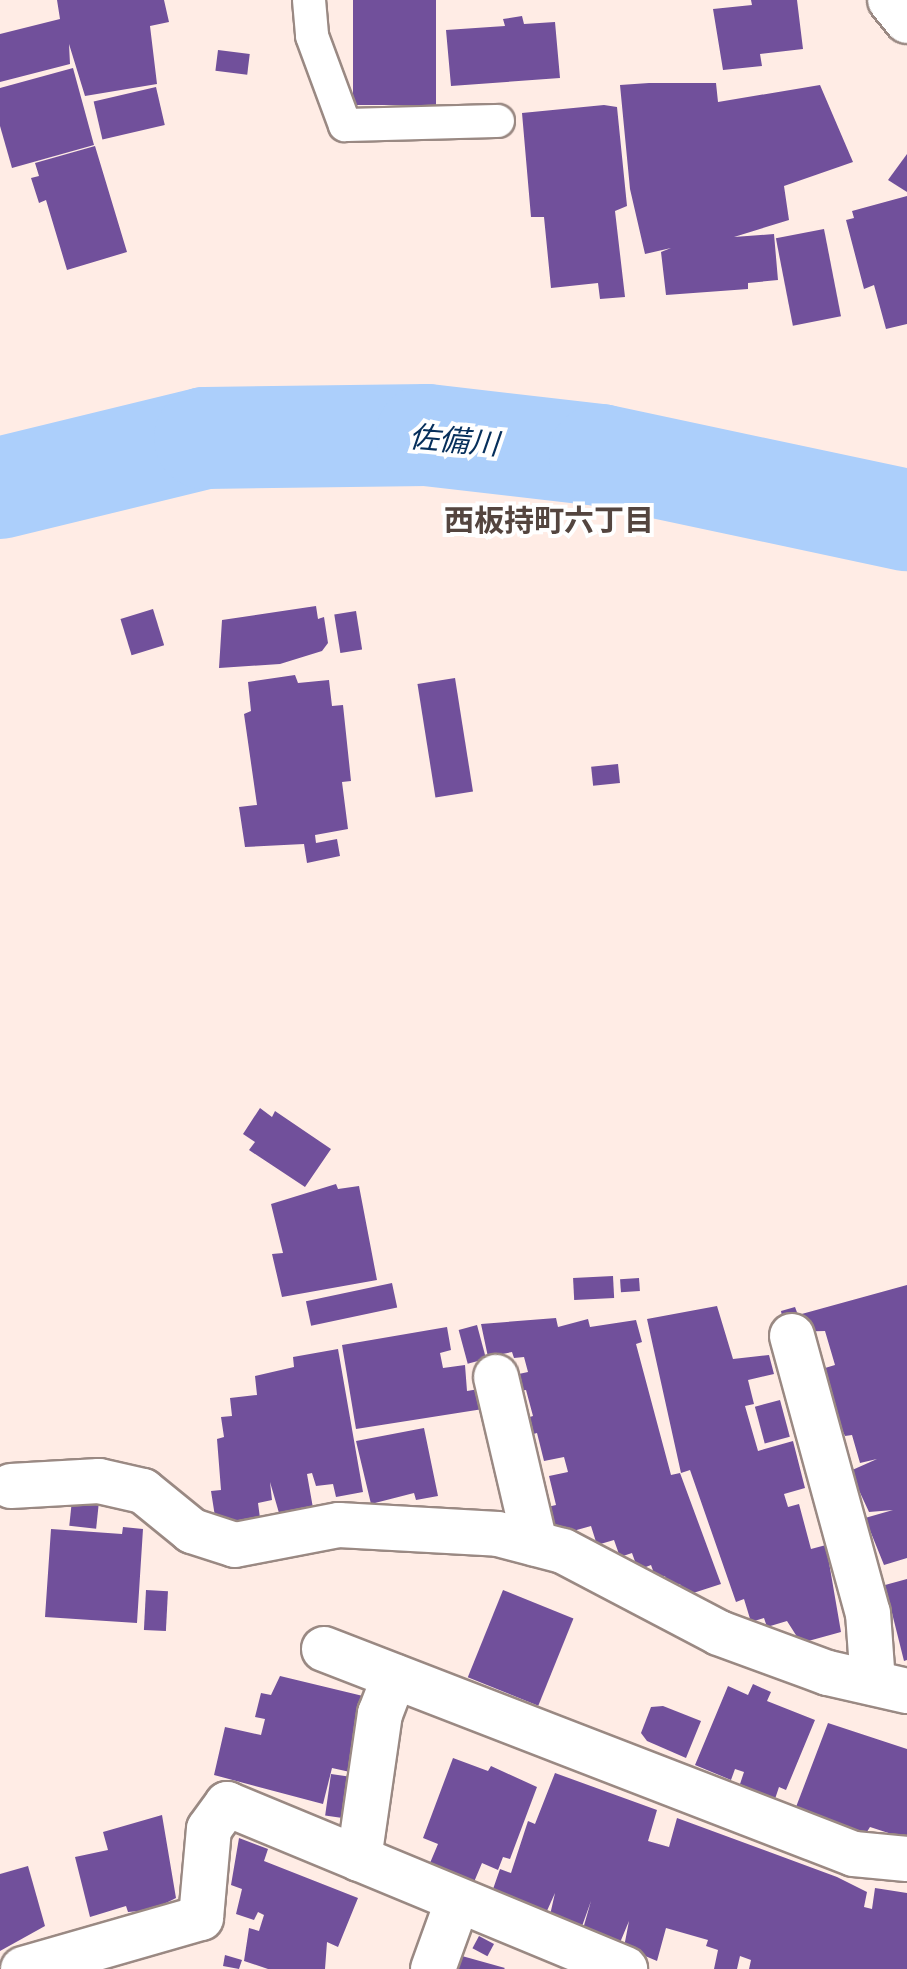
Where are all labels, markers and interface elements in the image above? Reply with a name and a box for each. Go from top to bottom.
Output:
water label: 佐備川 [408,418,500,462]
district label: 西板持町六丁目 [444,502,654,538]

